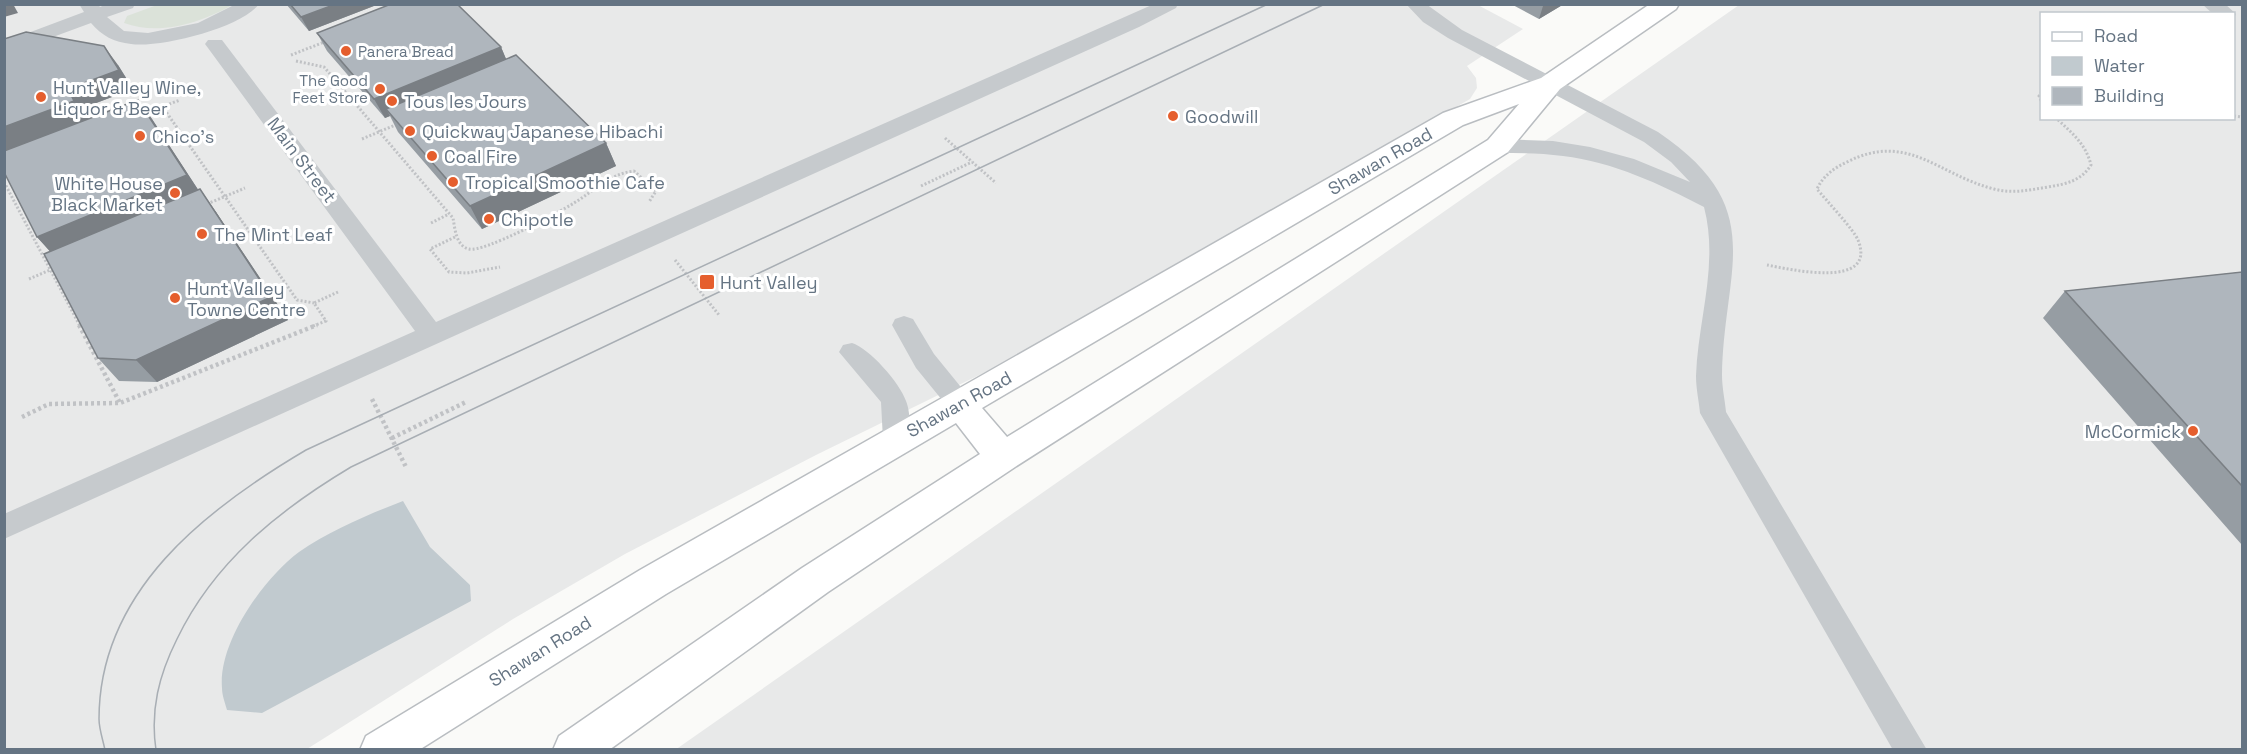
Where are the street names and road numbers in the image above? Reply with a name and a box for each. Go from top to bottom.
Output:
street label: Main Street [262,113,342,207]
street label: Shawan Road [1324,122,1436,200]
street label: Shawan Road [902,366,1016,442]
street label: Shawan Road [484,610,596,692]

